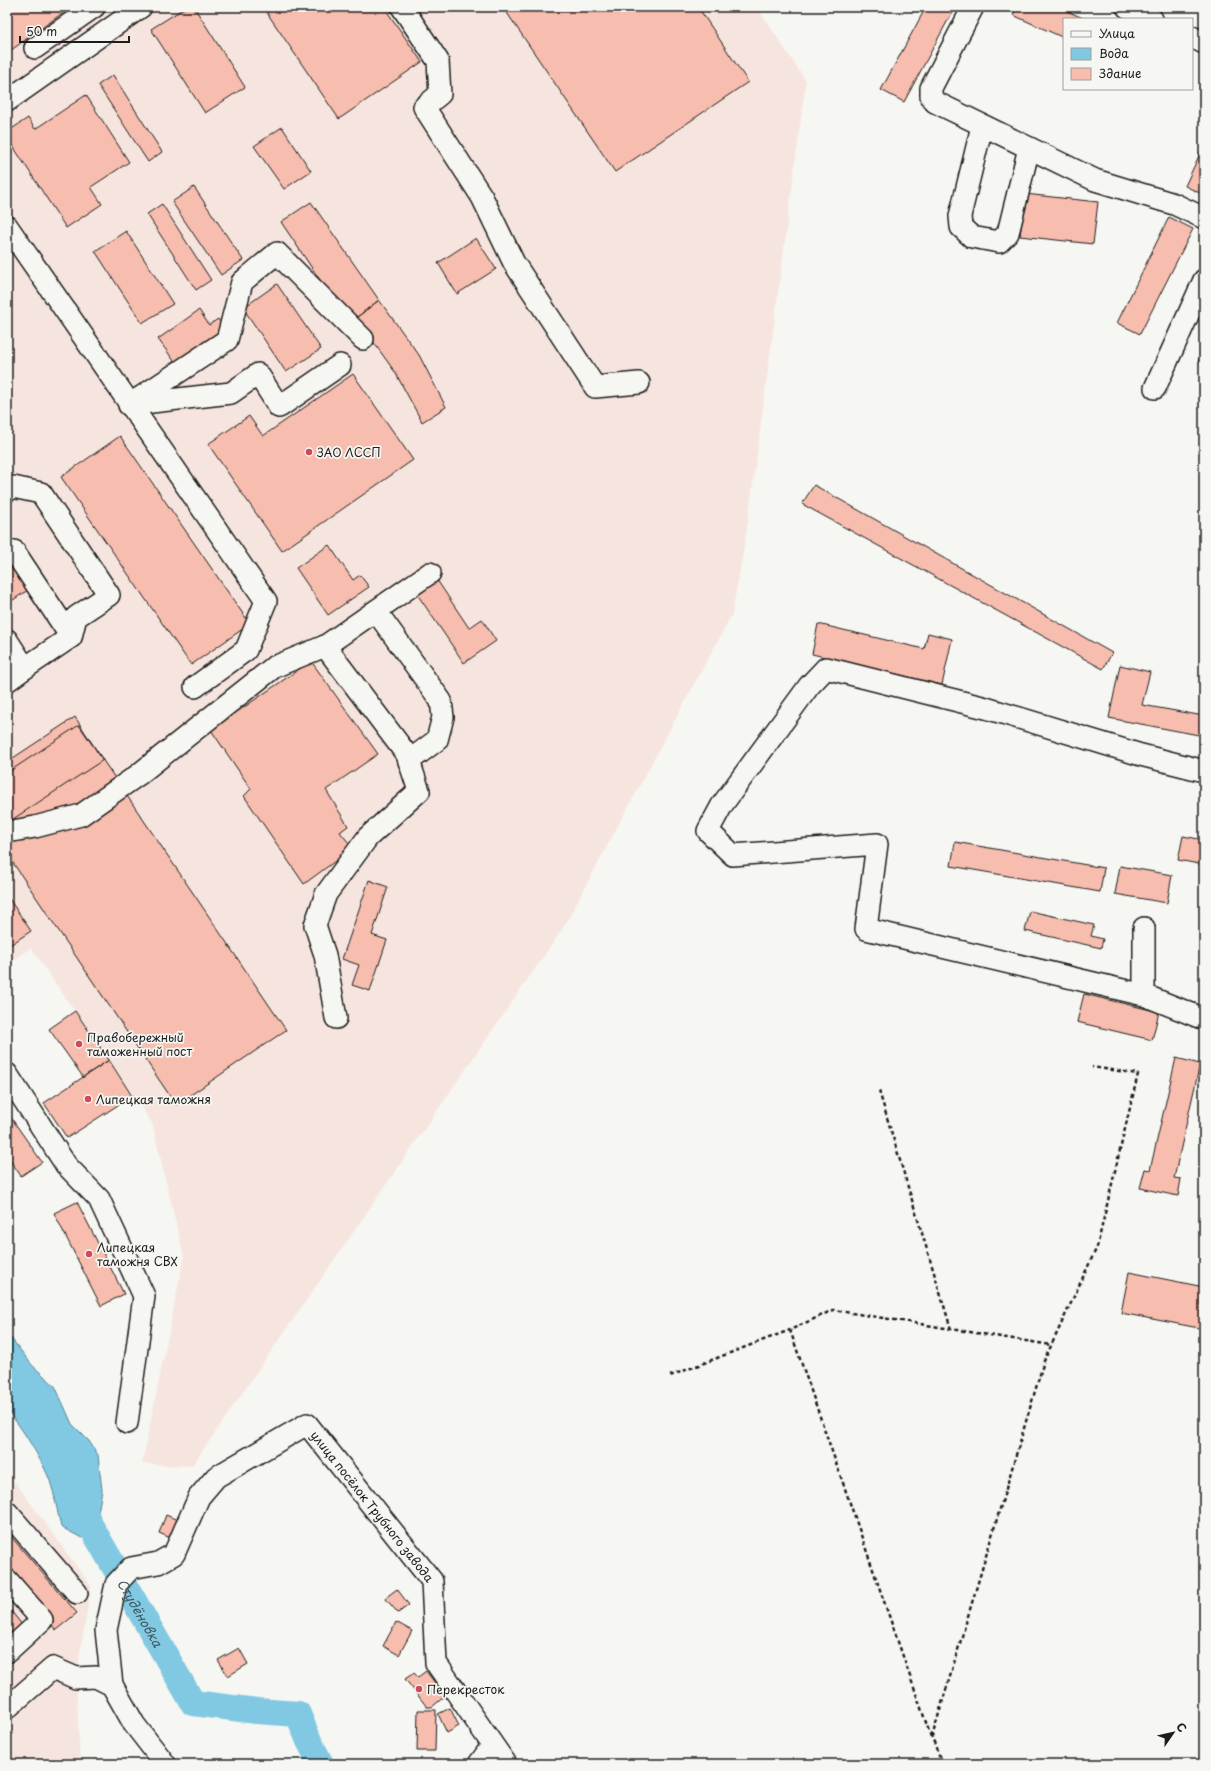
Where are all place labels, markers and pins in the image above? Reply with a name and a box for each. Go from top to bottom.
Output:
place label: ЗАО ЛССП [317,443,381,461]
marker: ЗАО ЛССП [304,447,314,457]
place label: Правобережный таможенный пост [87,1028,192,1060]
marker: Правобережный таможенный пост [74,1039,84,1049]
place label: Липецкая таможня [96,1090,211,1108]
marker: Липецкая таможня [83,1094,93,1104]
place label: Липецкая таможня СВХ [97,1238,178,1270]
marker: Липецкая таможня СВХ [84,1249,94,1259]
place label: Перекресток [427,1680,505,1698]
marker: Перекресток [414,1684,424,1694]

